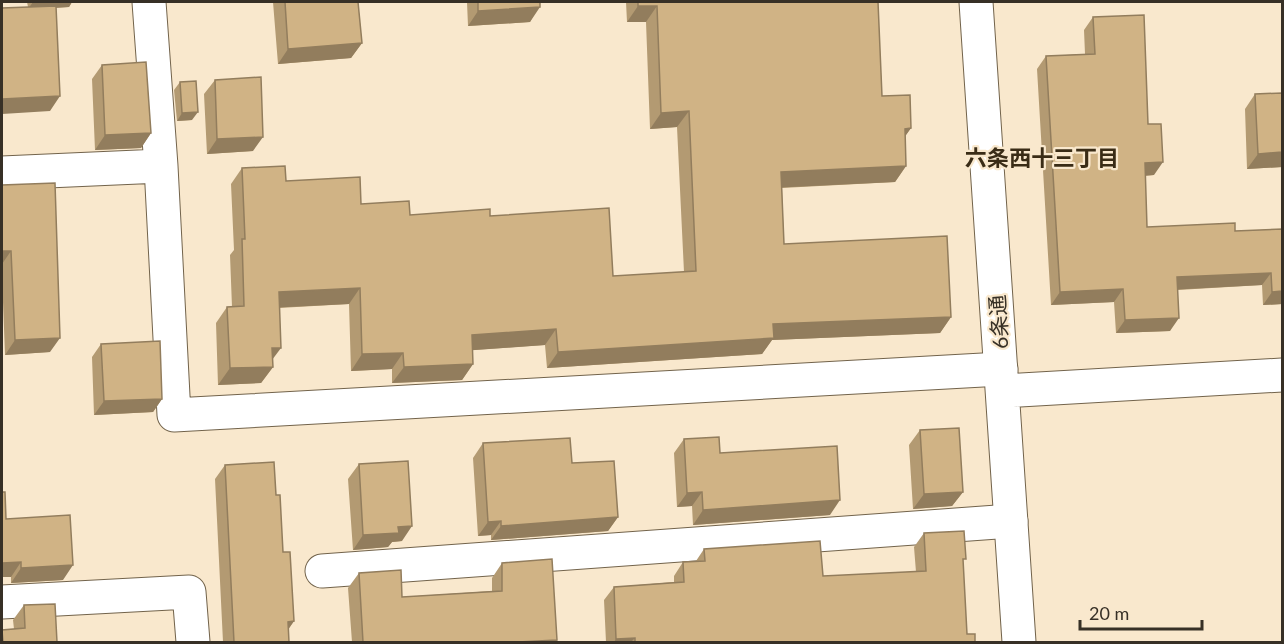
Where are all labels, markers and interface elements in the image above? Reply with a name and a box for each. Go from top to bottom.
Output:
district label: 六条西十三丁目 [965,144,1119,171]
street label: 6条通 [984,294,1012,350]
scale bar [1080,593,1202,631]
text: 20 m [1089,602,1129,624]

